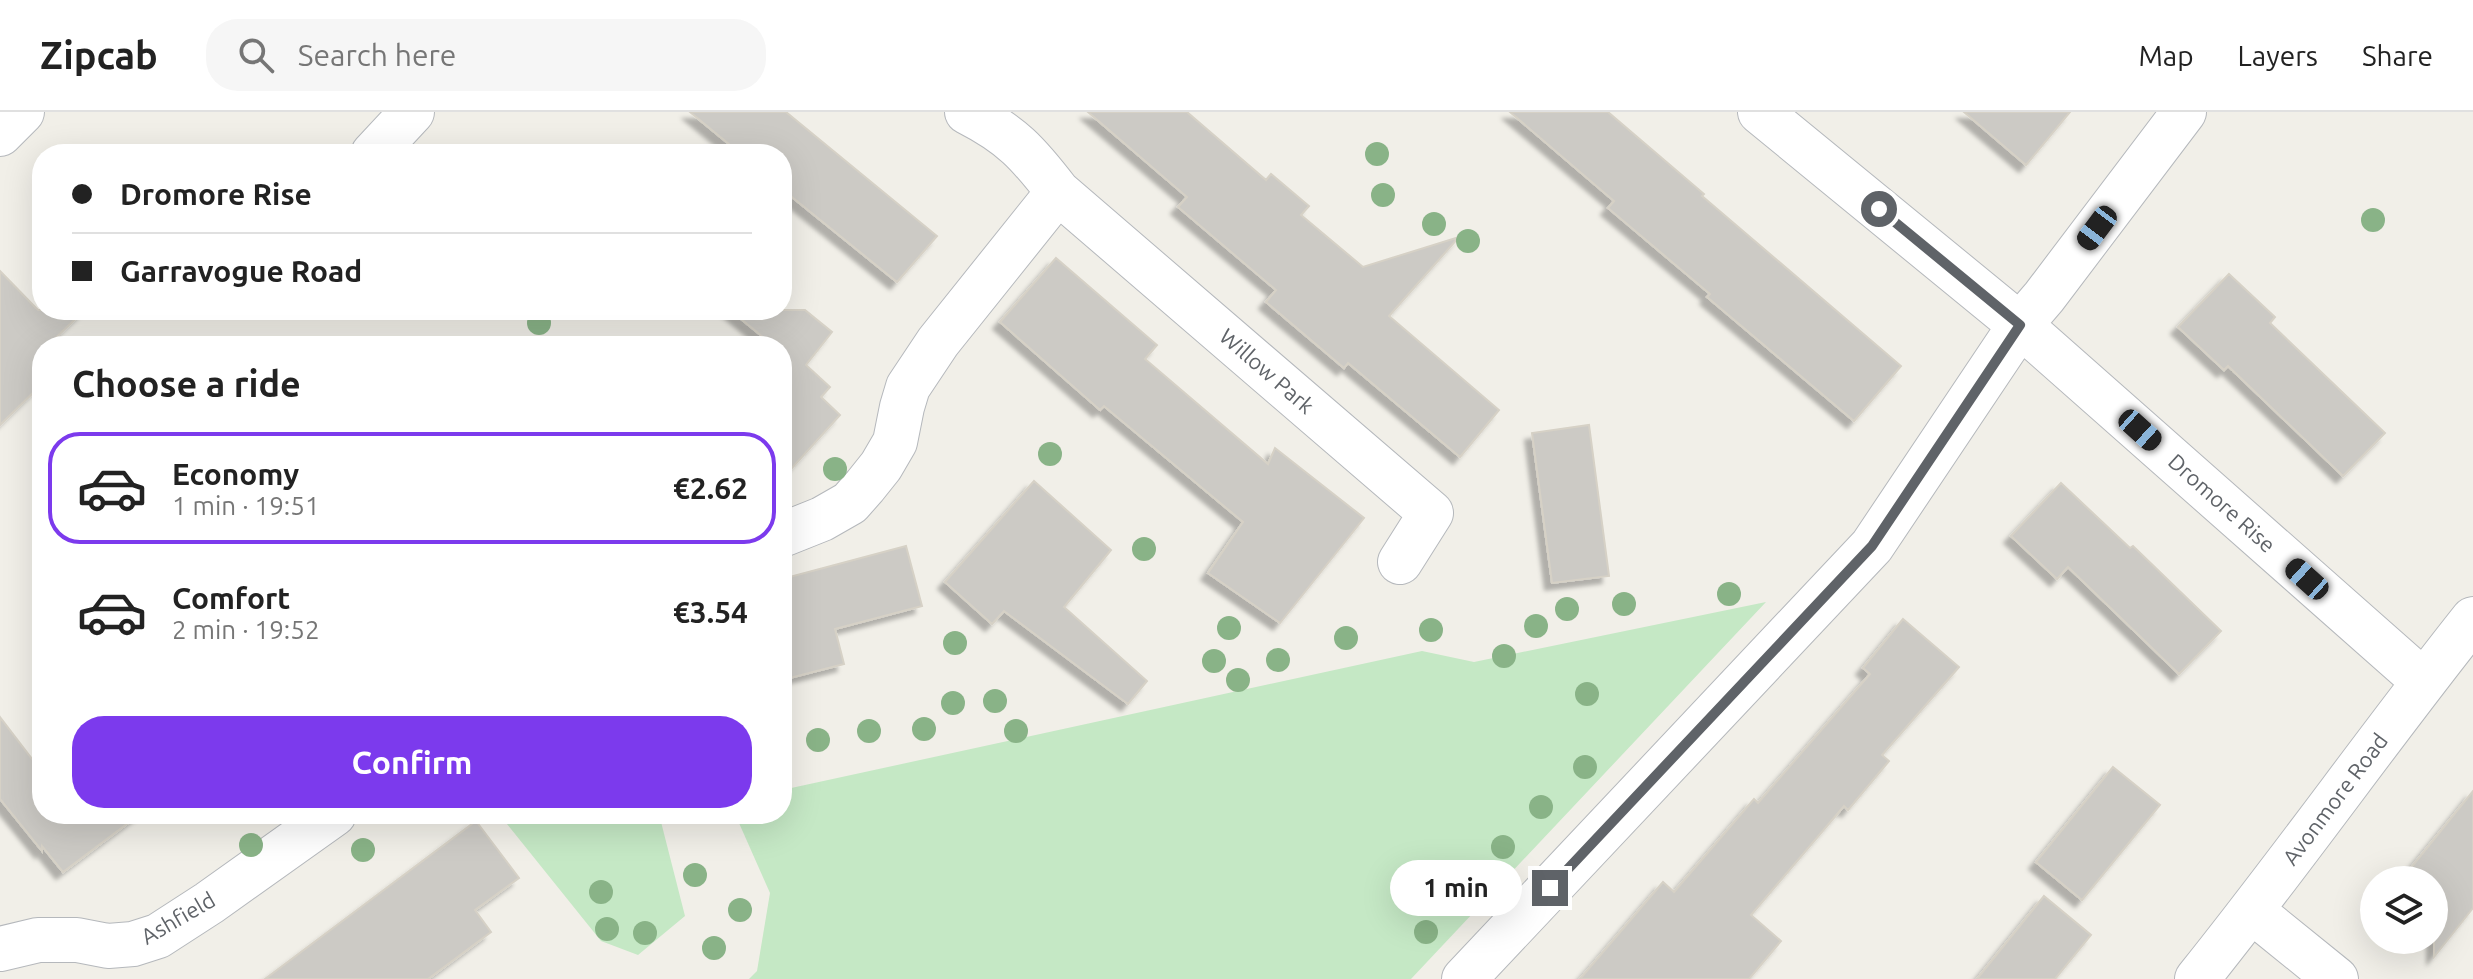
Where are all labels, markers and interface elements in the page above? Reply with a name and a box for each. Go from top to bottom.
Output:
search box [206,19,766,91]
icon: search [234,33,278,77]
text: Zipcab [40,34,158,76]
text: Search here [298,38,456,72]
text: Map [2138,40,2194,71]
text: Layers [2238,40,2318,71]
text: Share [2362,40,2433,71]
text: Dromore Rise [120,177,312,211]
route start [1861,191,1897,227]
car [2073,202,2121,254]
text: Garravogue Road [120,254,362,288]
street label: Willow Park [1215,323,1319,418]
text: Choose a ride [72,363,301,404]
car [2114,405,2166,455]
street label: Dromore Rise [2164,448,2281,557]
icon: car [76,452,148,524]
text: Economy [172,457,299,491]
text: €2.62 [673,471,748,505]
text: 1 min · 19:51 [172,491,320,520]
car [2281,554,2333,604]
icon: car [76,576,148,648]
text: Comfort [172,581,290,615]
text: €3.54 [673,595,748,629]
text: 2 min · 19:52 [172,615,320,644]
button: Confirm [72,716,752,808]
street label: Avonmore Road [2277,728,2392,869]
callout: 1 min [1390,860,1522,916]
map controls [2360,866,2448,954]
button: layers [2360,866,2448,954]
route end [1532,870,1568,906]
text: 1 min [1423,873,1489,902]
street label: Ashfield [136,886,219,949]

